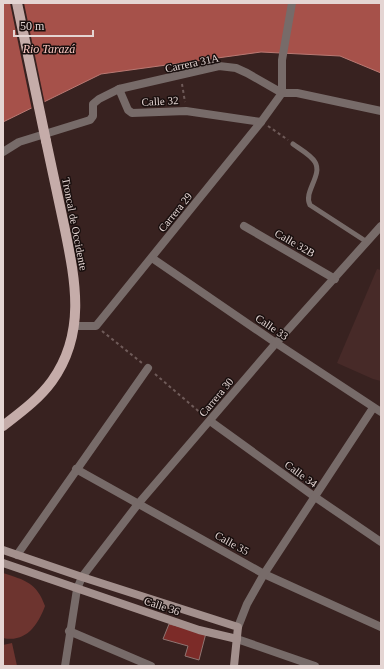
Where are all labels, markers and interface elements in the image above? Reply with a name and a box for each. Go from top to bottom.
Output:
scale bar [14,12,93,38]
text: 50 m [20,19,45,33]
water label: Rio Tarazá [22,42,75,56]
street label: Carrera 31A [164,51,220,75]
street label: Calle 32 [141,94,179,108]
street label: Troncal de Occidente [60,177,90,272]
street label: Carrera 29 [156,190,195,234]
street label: Calle 32B [273,227,317,259]
street label: Calle 33 [253,312,291,343]
street label: Carrera 30 [196,375,236,419]
street label: Calle 34 [283,458,320,490]
street label: Calle 35 [213,529,252,557]
street label: Calle 36 [143,595,182,618]

